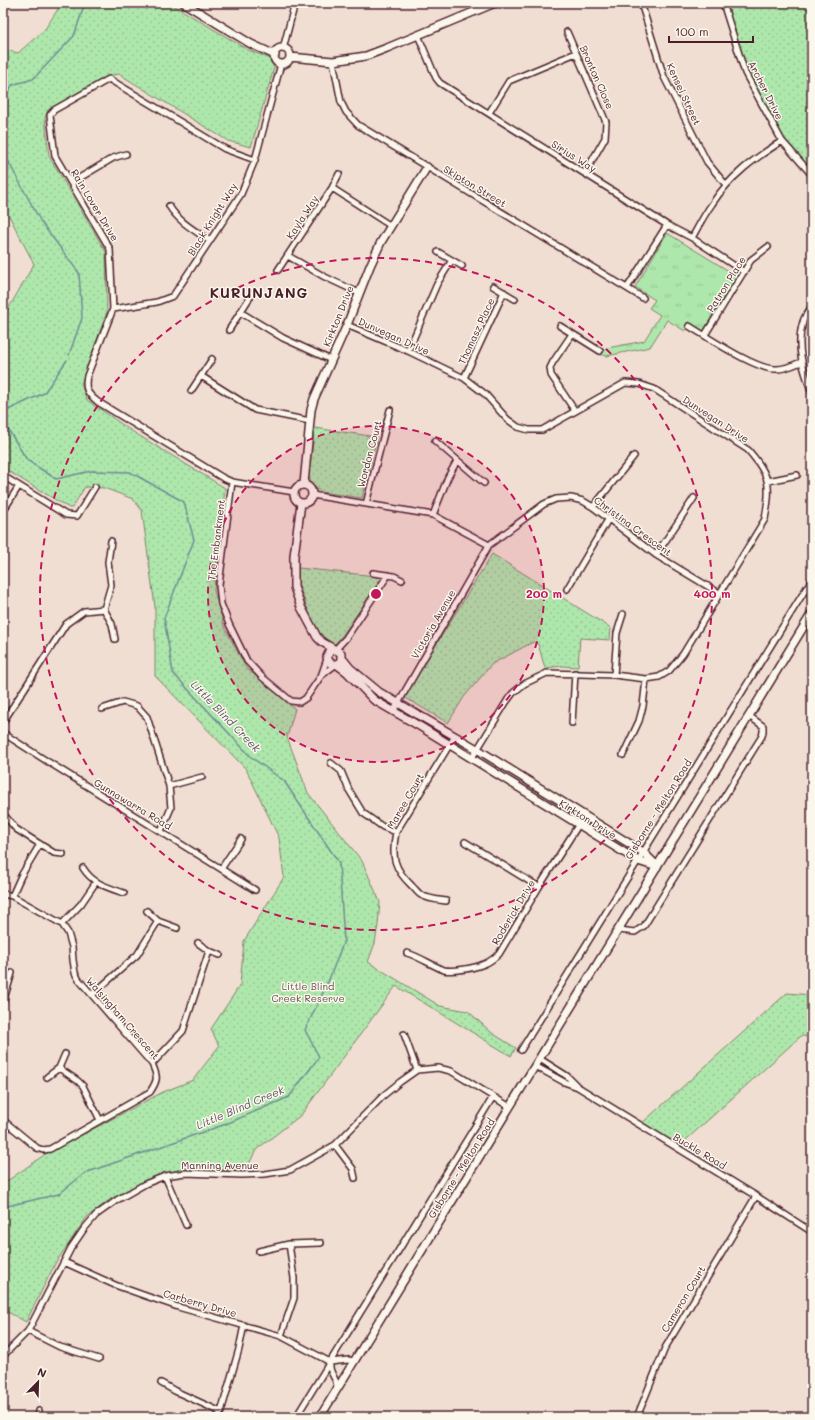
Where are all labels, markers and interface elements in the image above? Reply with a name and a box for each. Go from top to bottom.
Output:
scale bar [669,18,753,44]
text: 100 m [675,23,709,39]
street label: Bronton Close [577,43,617,111]
street label: Archer Drive [745,58,787,122]
street label: Kensei Street [664,61,704,127]
street label: Sirius Way [549,137,599,175]
street label: Skipton Street [441,162,509,210]
street label: Rain Lover Drive [68,166,122,244]
street label: Black Knight Way [184,180,240,258]
street label: Kayla Way [283,192,321,242]
street label: Patron Place [703,253,749,315]
district label: KURUNJANG [210,283,308,302]
street label: Kirkton Drive [319,283,357,349]
street label: Thomasz Place [454,295,498,367]
street label: Dunvegan Drive [356,314,432,358]
street label: Dunvegan Drive [680,392,752,446]
street label: Wordon Court [353,419,385,489]
street label: Christina Crescent [591,493,675,559]
street label: The Embankment [204,499,228,581]
text: 200 m [526,585,562,601]
text: 400 m [694,585,730,601]
centre of rings [369,587,383,601]
street label: Victoria Avenue [407,587,459,661]
water label: Little Blind Creek [188,677,264,755]
street label: Gisborne - Melton Road [621,756,695,862]
street label: Maree Court [383,770,427,832]
street label: Gunnawarra Road [91,775,175,833]
street label: Kirkton Drive [557,796,619,842]
street label: Roderick Drive [488,877,538,947]
street label: Walsingham Crescent [83,974,163,1062]
park label: Little Blind Creek Reserve [271,979,345,1005]
water label: Little Blind Creek [194,1082,286,1132]
street label: Gisborne - Melton Road [424,1115,498,1221]
street label: Buckle Road [671,1130,729,1172]
street label: Manning Avenue [181,1158,259,1172]
street label: Cameron Court [658,1263,708,1335]
street label: Carberry Drive [162,1286,238,1320]
north arrow [18,1362,58,1402]
text: N [35,1364,49,1381]

